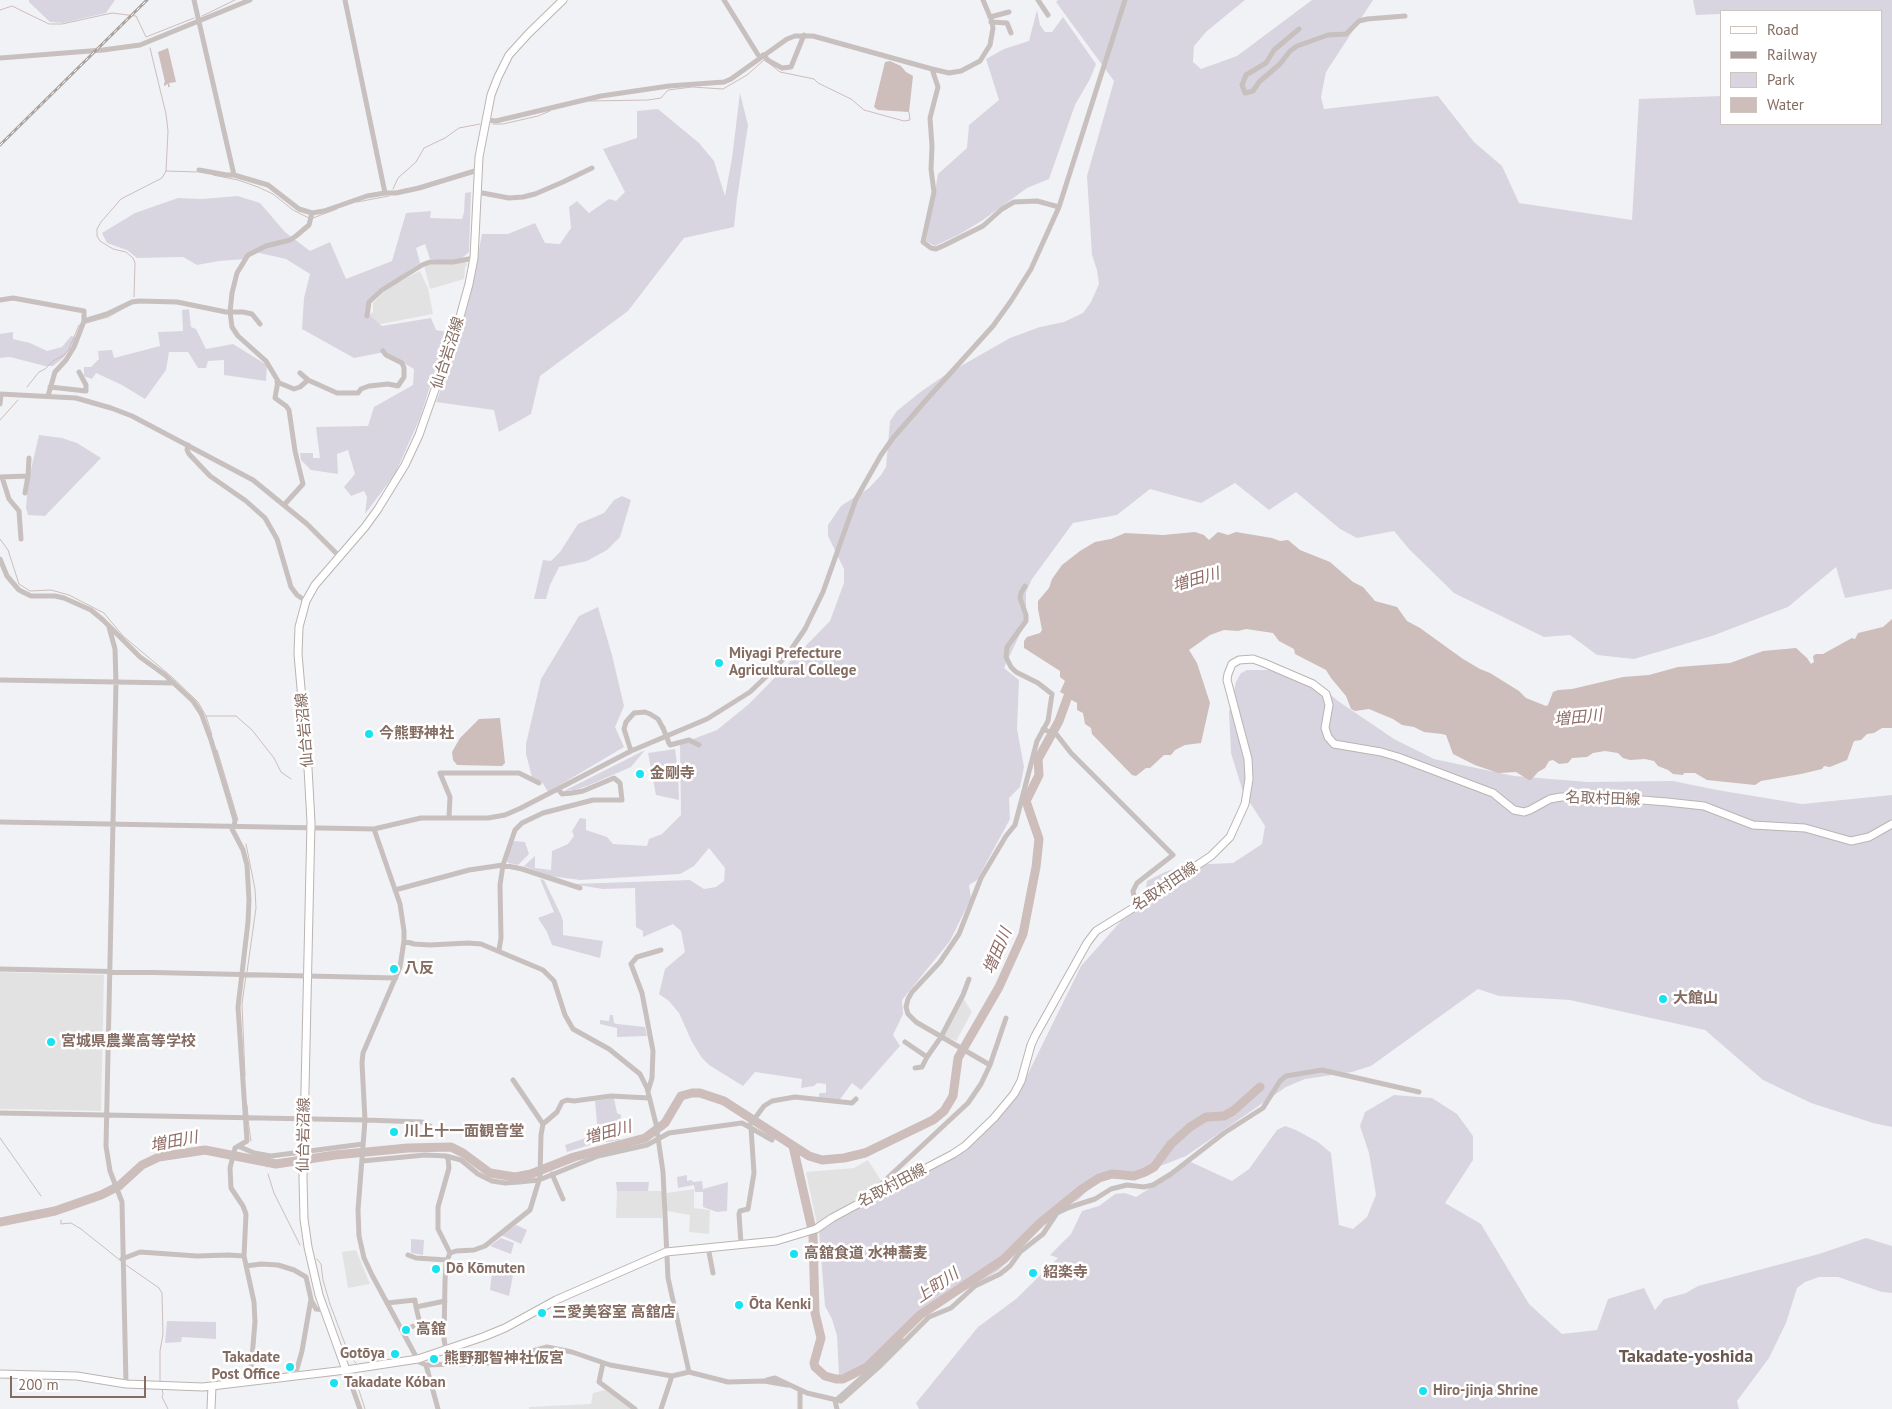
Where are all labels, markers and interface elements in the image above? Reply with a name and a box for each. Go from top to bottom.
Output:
legend [1720,10,1882,125]
text: Road [1767,20,1799,39]
text: Railway [1767,45,1817,64]
text: Park [1767,70,1795,89]
text: Water [1767,95,1804,114]
street label: 仙台岩沼線 [428,315,468,391]
water label: 増田川 [1170,564,1222,596]
place label: Miyagi Prefecture Agricultural College [729,645,856,680]
marker: Miyagi Prefecture Agricultural College [713,657,725,669]
street label: 仙台岩沼線 [293,692,317,768]
water label: 増田川 [1553,706,1603,730]
place label: 今熊野神社 [379,725,454,743]
marker: 今熊野神社 [363,728,375,740]
place label: 金剛寺 [650,765,695,783]
marker: 金剛寺 [634,768,646,780]
street label: 名取村田線 [1565,789,1641,809]
street label: 名取村田線 [1129,859,1201,915]
water label: 増田川 [980,925,1016,977]
place label: 八反 [404,960,434,978]
marker: 八反 [388,963,400,975]
place label: 大館山 [1673,990,1718,1008]
marker: 大館山 [1657,993,1669,1005]
place label: 宮城県農業高等学校 [61,1033,196,1051]
marker: 宮城県農業高等学校 [45,1036,57,1048]
street label: 仙台岩沼線 [294,1097,314,1173]
water label: 増田川 [582,1118,634,1148]
place label: 川上十一面観音堂 [404,1123,524,1141]
marker: 川上十一面観音堂 [388,1126,400,1138]
water label: 増田川 [149,1128,199,1156]
street label: 名取村田線 [855,1160,929,1212]
place label: 高舘食道 水神蕎麦 [804,1245,928,1263]
marker: 高舘食道 水神蕎麦 [788,1248,800,1260]
place label: Dō Kōmuten [446,1260,525,1278]
marker: Dō Kōmuten [430,1263,442,1275]
place label: 紹楽寺 [1043,1264,1088,1282]
water label: 上町川 [912,1265,962,1307]
marker: 紹楽寺 [1027,1267,1039,1279]
place label: Ōta Kenki [749,1296,811,1314]
marker: Ōta Kenki [733,1299,745,1311]
place label: 三愛美容室 高舘店 [552,1304,676,1322]
marker: 三愛美容室 高舘店 [536,1307,548,1319]
place label: 高舘 [416,1321,446,1339]
marker: 高舘 [400,1324,412,1336]
place label: Gotōya [340,1345,385,1363]
district label: Takadate-yoshida [1619,1346,1753,1368]
marker: Gotōya [389,1348,401,1360]
place label: Takadate Post Office [212,1349,280,1384]
place label: 熊野那智神社仮宮 [444,1350,564,1368]
marker: 熊野那智神社仮宮 [428,1353,440,1365]
marker: Takadate Post Office [284,1361,296,1373]
scale bar [12,1366,149,1398]
place label: Takadate Kóban [344,1374,446,1392]
text: 200 m [18,1375,59,1394]
marker: Takadate Kóban [328,1377,340,1389]
place label: Hiro-jinja Shrine [1433,1382,1538,1400]
marker: Hiro-jinja Shrine [1417,1385,1429,1397]

